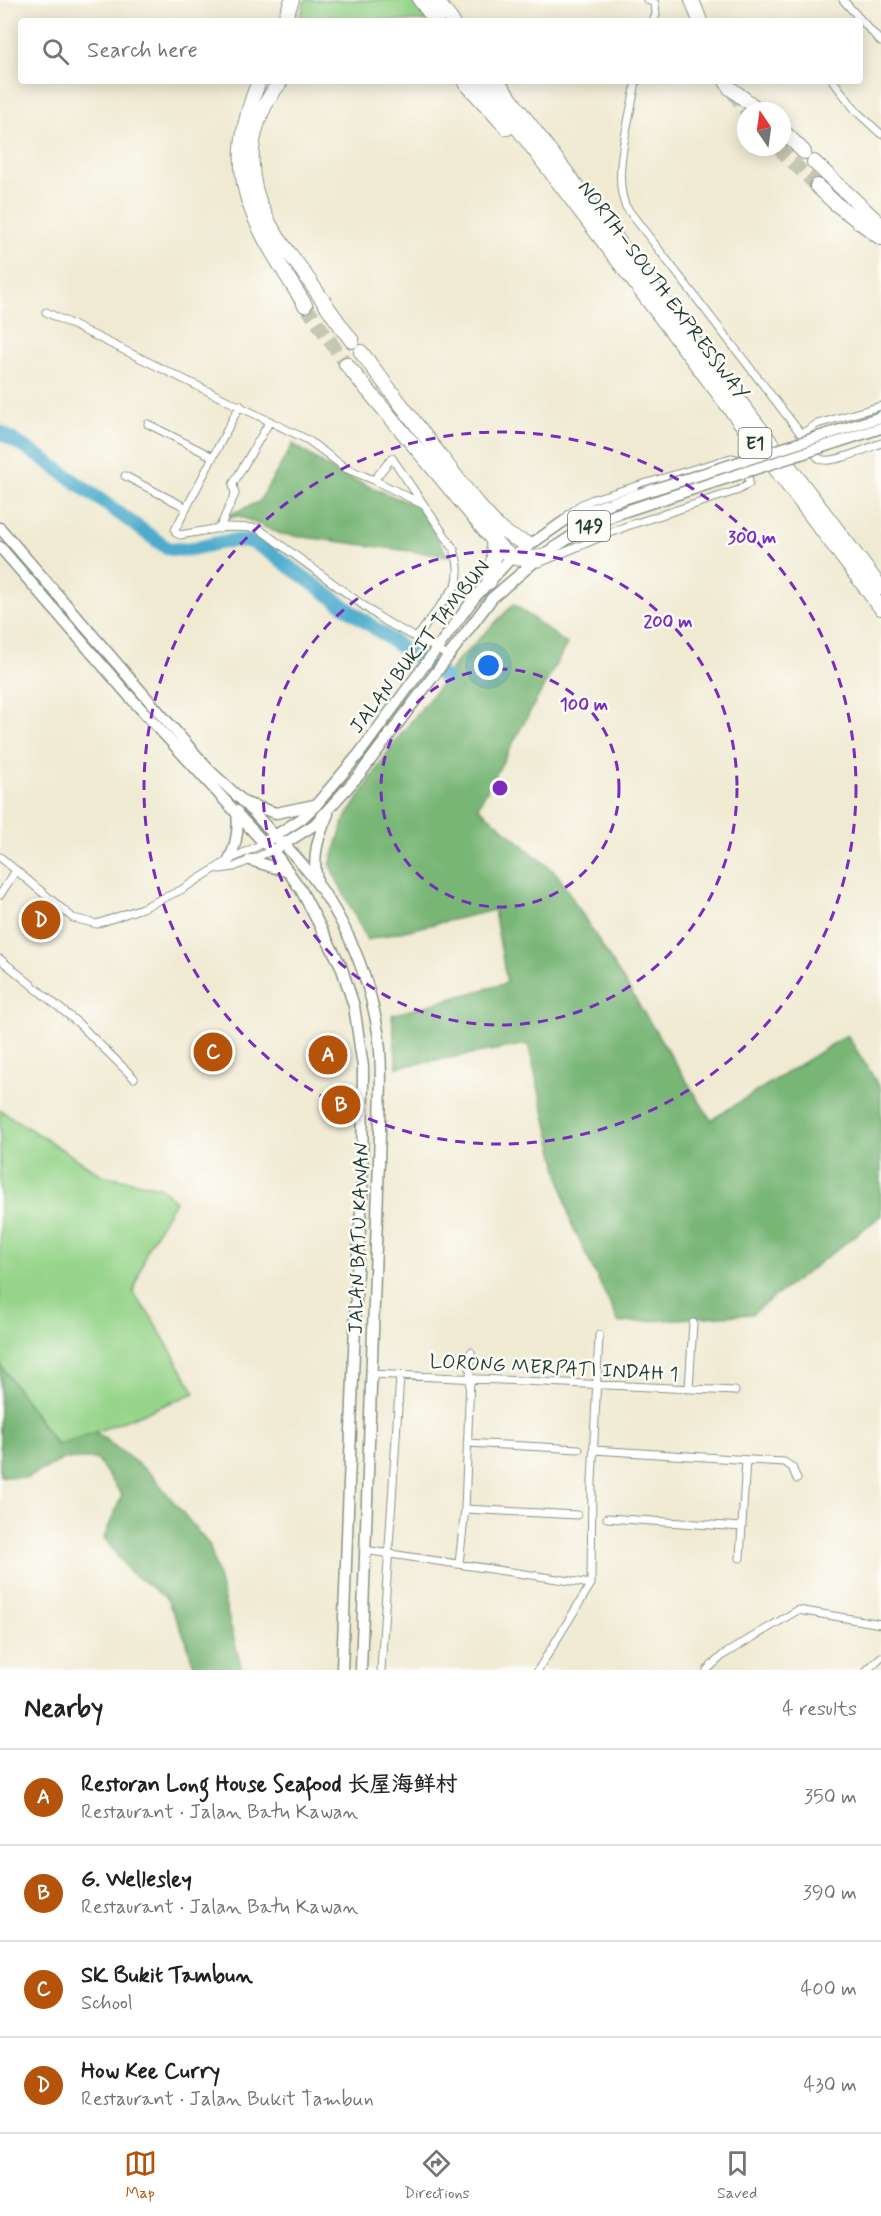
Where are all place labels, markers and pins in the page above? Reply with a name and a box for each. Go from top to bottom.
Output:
centre of rings [490,778,510,798]
pin: D [22,898,60,942]
pin: C [194,1030,232,1074]
pin: A [308,1032,348,1078]
pin: B [322,1082,360,1128]

